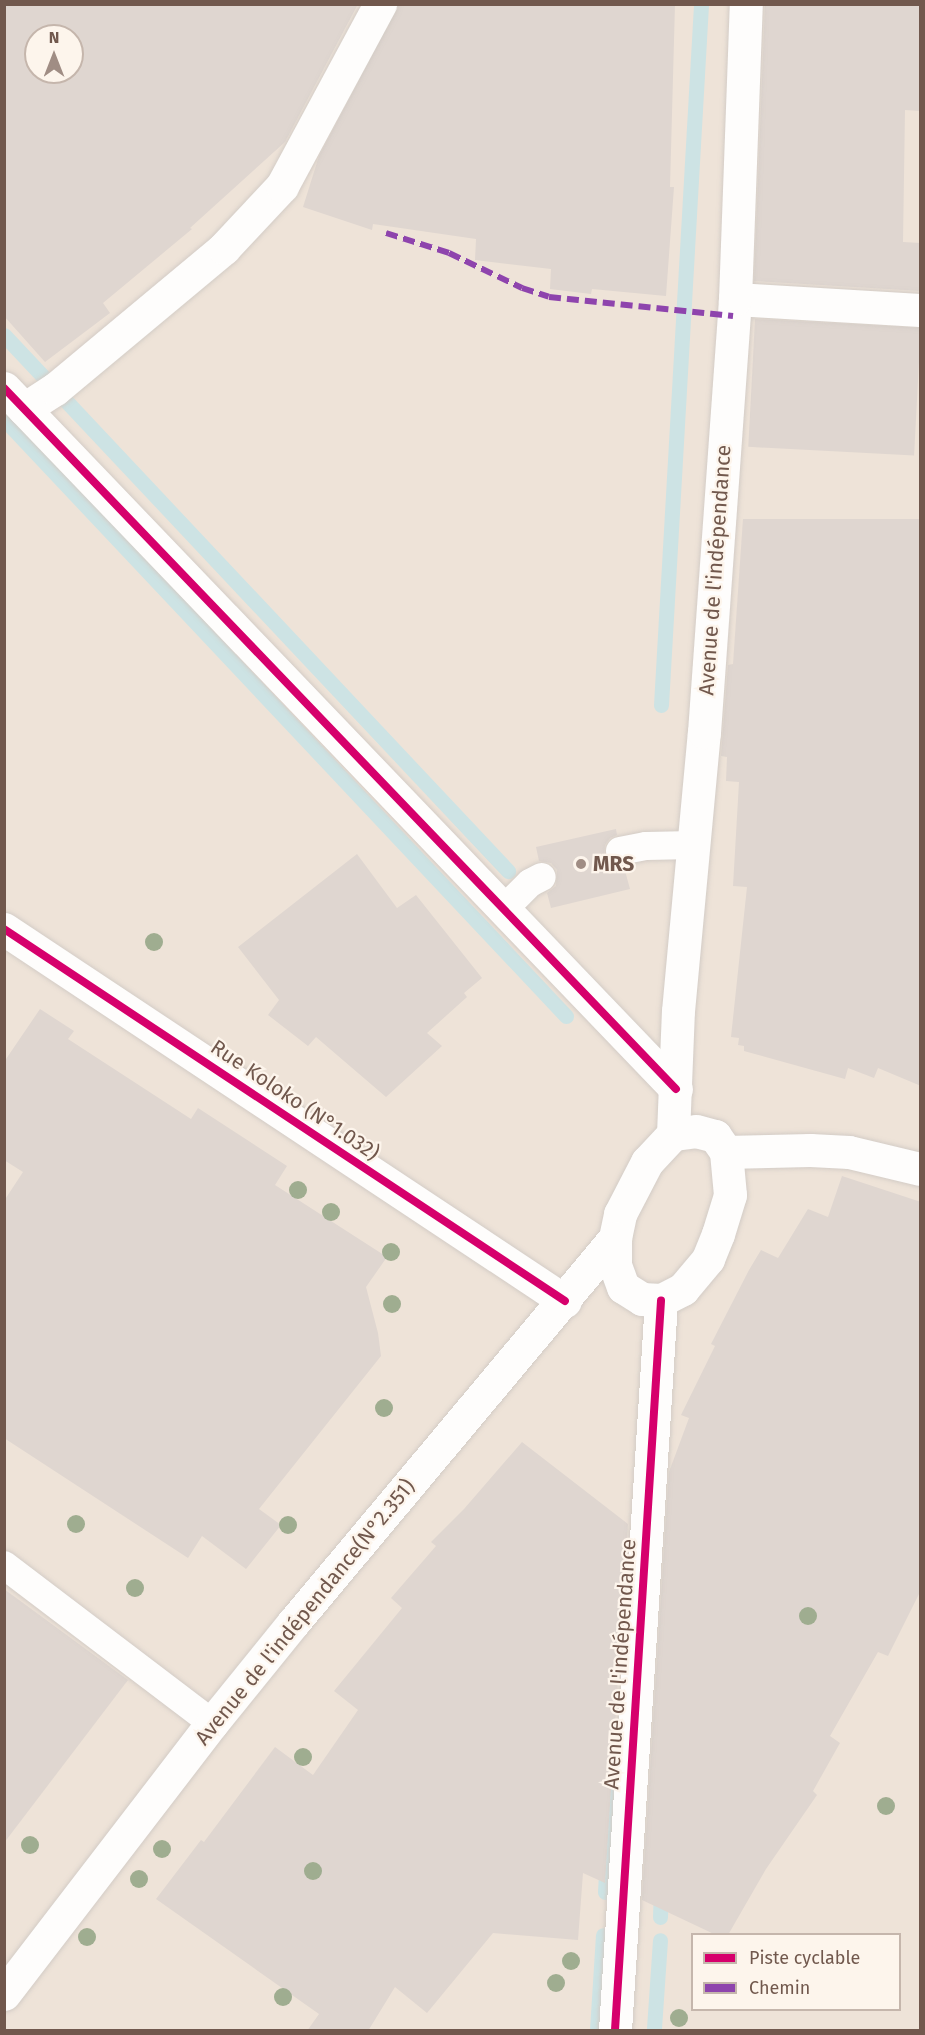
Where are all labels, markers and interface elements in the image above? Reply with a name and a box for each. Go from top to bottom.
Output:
north arrow [24,24,84,84]
text: N [49,28,59,47]
street label: Avenue de l'indépendance [694,444,736,696]
place label: MRS [593,851,634,877]
marker: MRS [574,857,588,871]
street label: Rue Koloko (N°1.032) [206,1034,384,1166]
street label: Avenue de l'indépendance(N°2.351) [190,1474,420,1750]
street label: Avenue de l'indépendance [599,1538,641,1790]
legend [691,1933,901,2011]
text: Piste cyclable [749,1947,860,1969]
text: Chemin [749,1977,810,1999]

